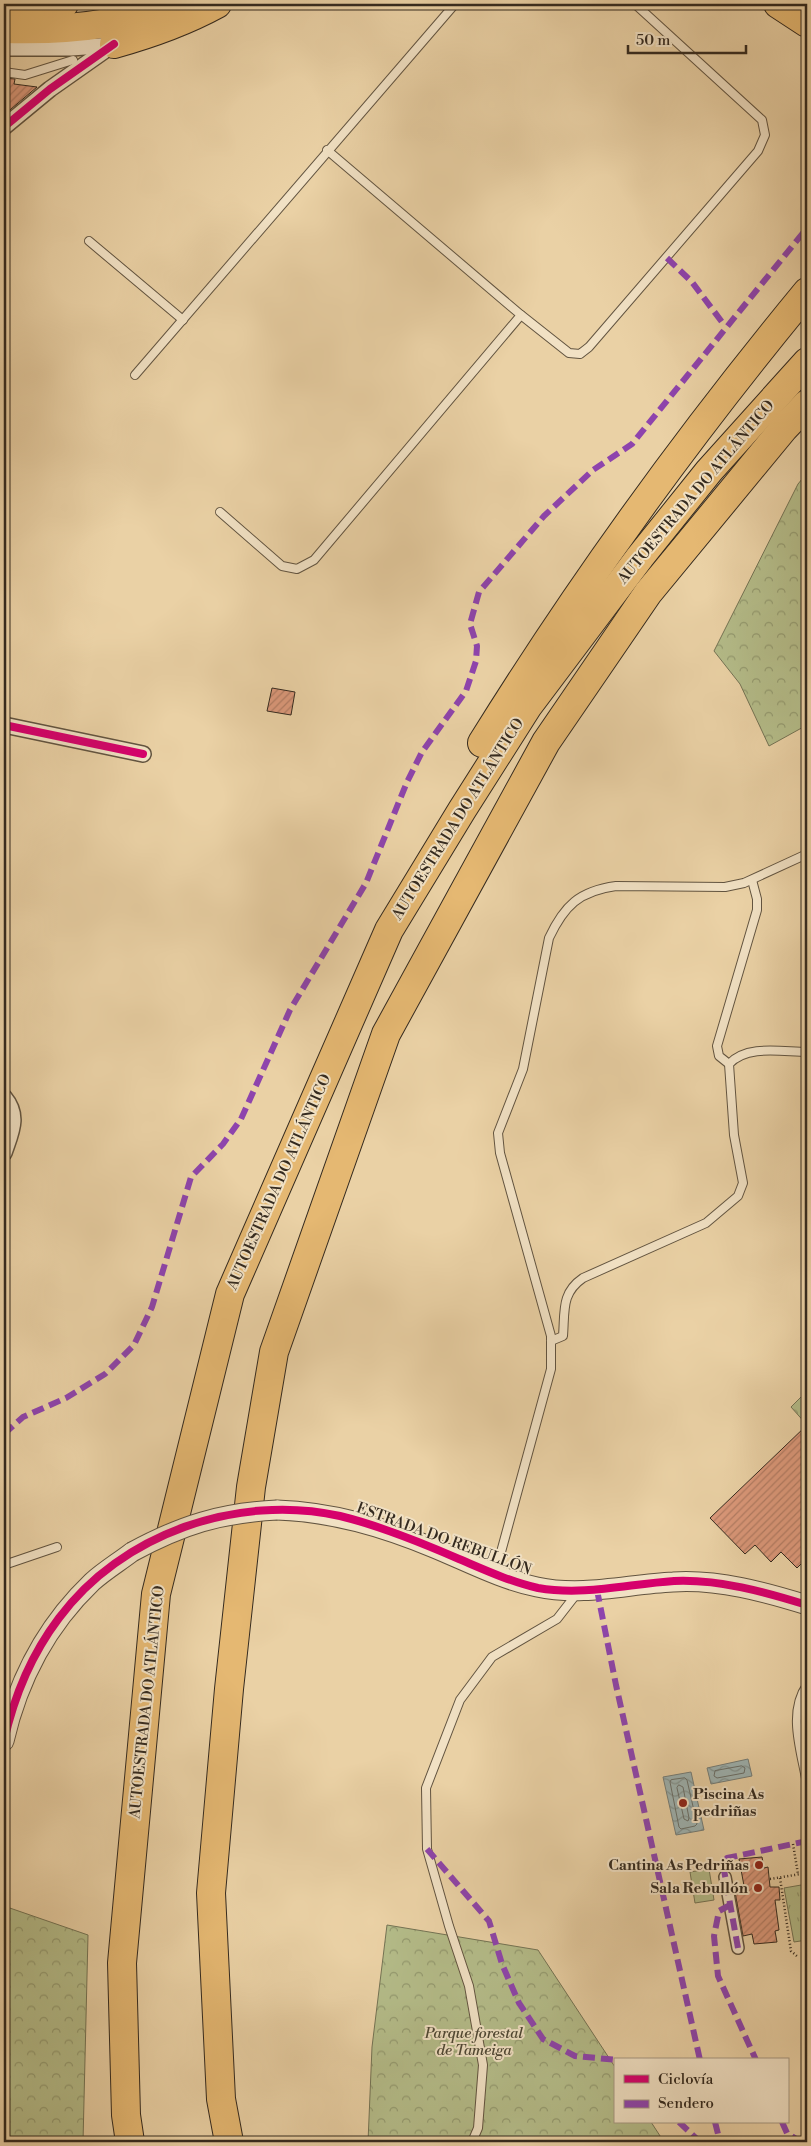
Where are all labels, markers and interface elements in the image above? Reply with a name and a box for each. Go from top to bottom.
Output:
scale bar [628,22,746,54]
text: 50 m [636,31,670,50]
street label: AUTOESTRADA DO ATLÁNTICO [612,395,779,589]
street label: AUTOESTRADA DO ATLÁNTICO [387,714,528,924]
street label: AUTOESTRADA DO ATLÁNTICO [221,1071,335,1294]
street label: ESTRADA DO REBULLÓN [354,1498,534,1580]
street label: AUTOESTRADA DO ATLÁNTICO [124,1584,169,1820]
place label: Piscina As pedriñas [693,1785,764,1821]
marker: Piscina As pedriñas [677,1797,689,1809]
place label: Cantina As Pedriñas [608,1856,749,1875]
marker: Cantina As Pedriñas [753,1859,765,1871]
place label: Sala Rebullón [650,1879,749,1898]
marker: Sala Rebullón [752,1882,764,1894]
park label: Parque forestal de Tameiga [424,2024,523,2060]
legend [614,2058,788,2124]
text: Ciclovía [658,2070,714,2089]
text: Sendero [658,2094,714,2113]

